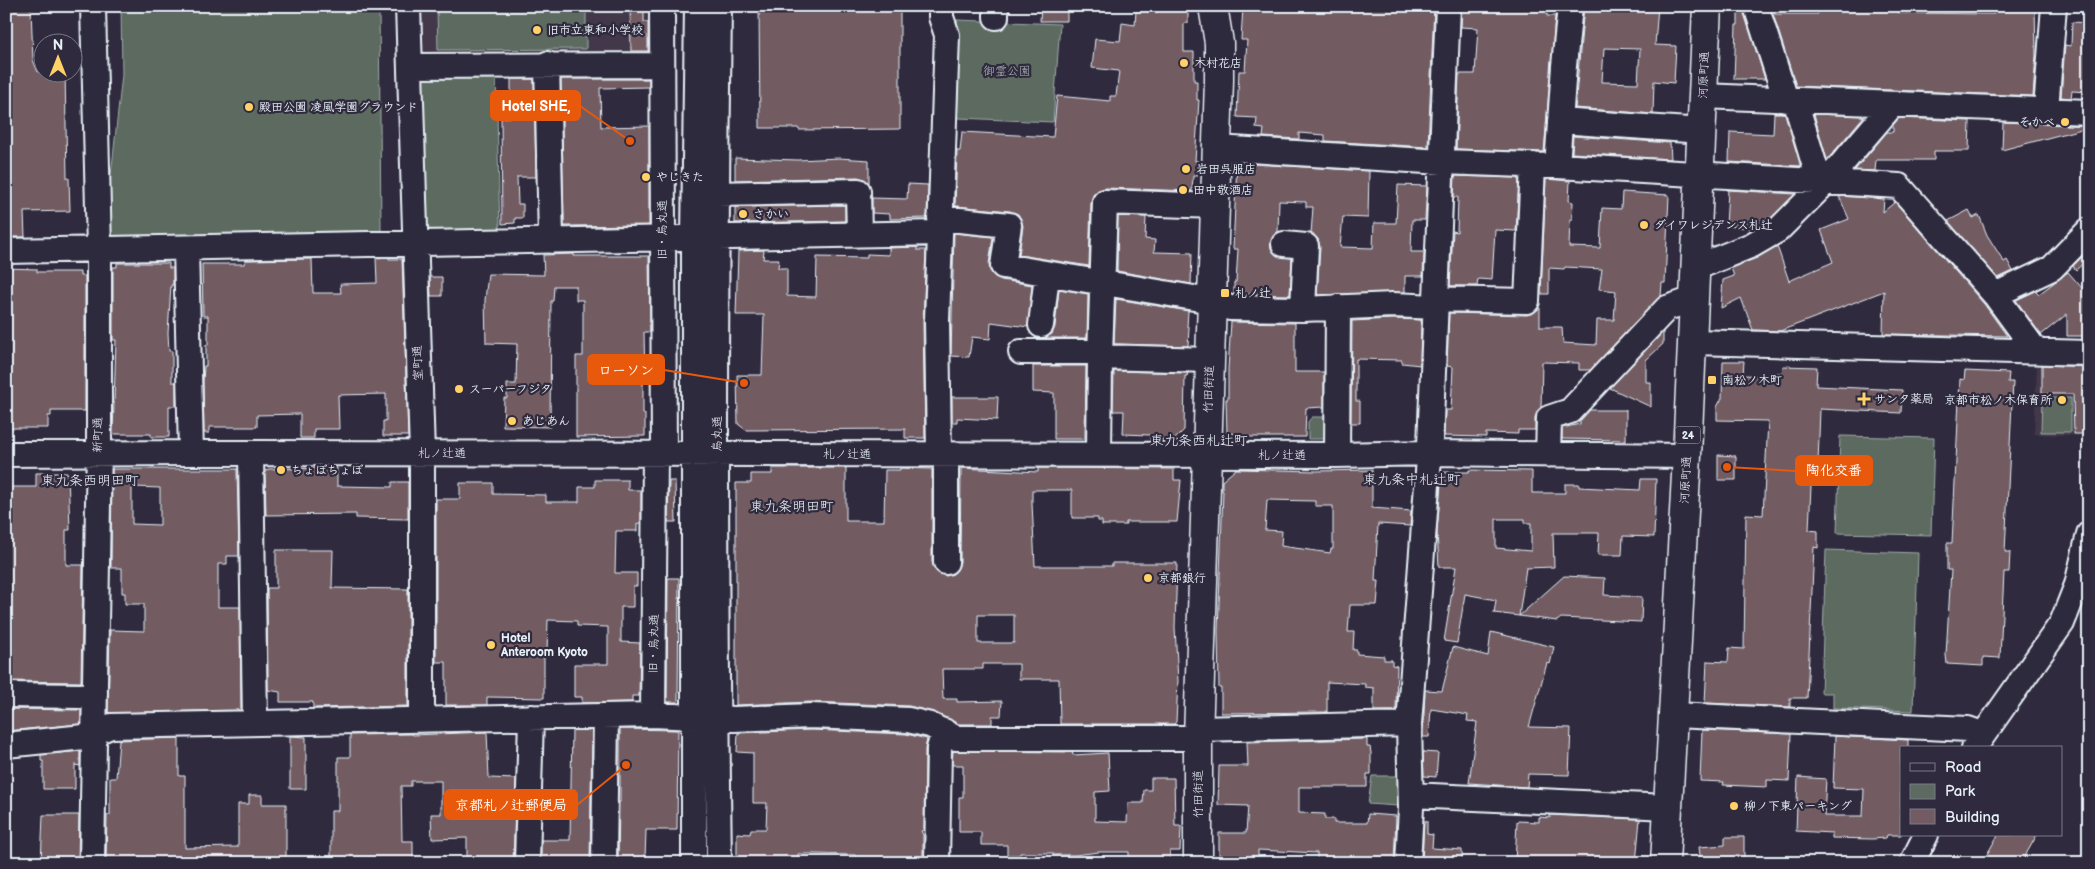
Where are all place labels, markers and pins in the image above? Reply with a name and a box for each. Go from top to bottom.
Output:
place label: 旧市立東和小学校 [547,23,643,38]
marker: 旧市立東和小学校 [531,24,543,36]
place label: 木村花店 [1194,56,1242,71]
marker: 木村花店 [1178,57,1190,69]
callout: Hotel SHE, [491,91,580,120]
place label: 殿田公園 凌風学園グラウンド [259,100,418,115]
marker: 殿田公園 凌風学園グラウンド [243,101,255,113]
place label: そかべ [2019,115,2055,130]
marker: そかべ [2059,116,2071,128]
place label: 岩田呉服店 [1196,162,1256,177]
marker: 岩田呉服店 [1180,163,1192,175]
place label: やじきた [656,170,704,185]
marker: やじきた [640,171,652,183]
place label: 田中敬酒店 [1193,183,1253,198]
marker: 田中敬酒店 [1177,184,1189,196]
place label: さかい [753,207,789,222]
marker: さかい [737,208,749,220]
place label: ダイワレジデンス札辻 [1654,218,1773,233]
marker: ダイワレジデンス札辻 [1638,219,1650,231]
place label: 札ノ辻 [1235,286,1271,301]
marker: 札ノ辻 [1219,287,1231,299]
callout: ローソン [588,355,664,384]
place label: 南松ノ木町 [1722,373,1782,388]
marker: 南松ノ木町 [1706,374,1718,386]
place label: スーパーフジタ [469,382,552,397]
marker: スーパーフジタ [453,383,465,395]
place label: サンタ薬局 [1874,392,1934,407]
marker: サンタ薬局 [1858,393,1870,405]
place label: 京都市松ノ木保育所 [1944,393,2053,408]
marker: 京都市松ノ木保育所 [2056,394,2068,406]
place label: あじあん [522,414,570,429]
marker: あじあん [506,415,518,427]
callout: 陶化交番 [1796,456,1872,485]
place label: ちょぼちょぼ [291,463,363,478]
marker: ちょぼちょぼ [275,464,287,476]
place label: 京都銀行 [1158,571,1206,586]
marker: 京都銀行 [1142,572,1154,584]
place label: Hotel Anteroom Kyoto [500,631,588,660]
marker: Hotel Anteroom Kyoto [485,639,497,651]
callout: 京都札ノ辻郵便局 [445,790,577,819]
place label: 柳ノ下東パーキング [1744,799,1852,814]
marker: 柳ノ下東パーキング [1728,800,1740,812]

